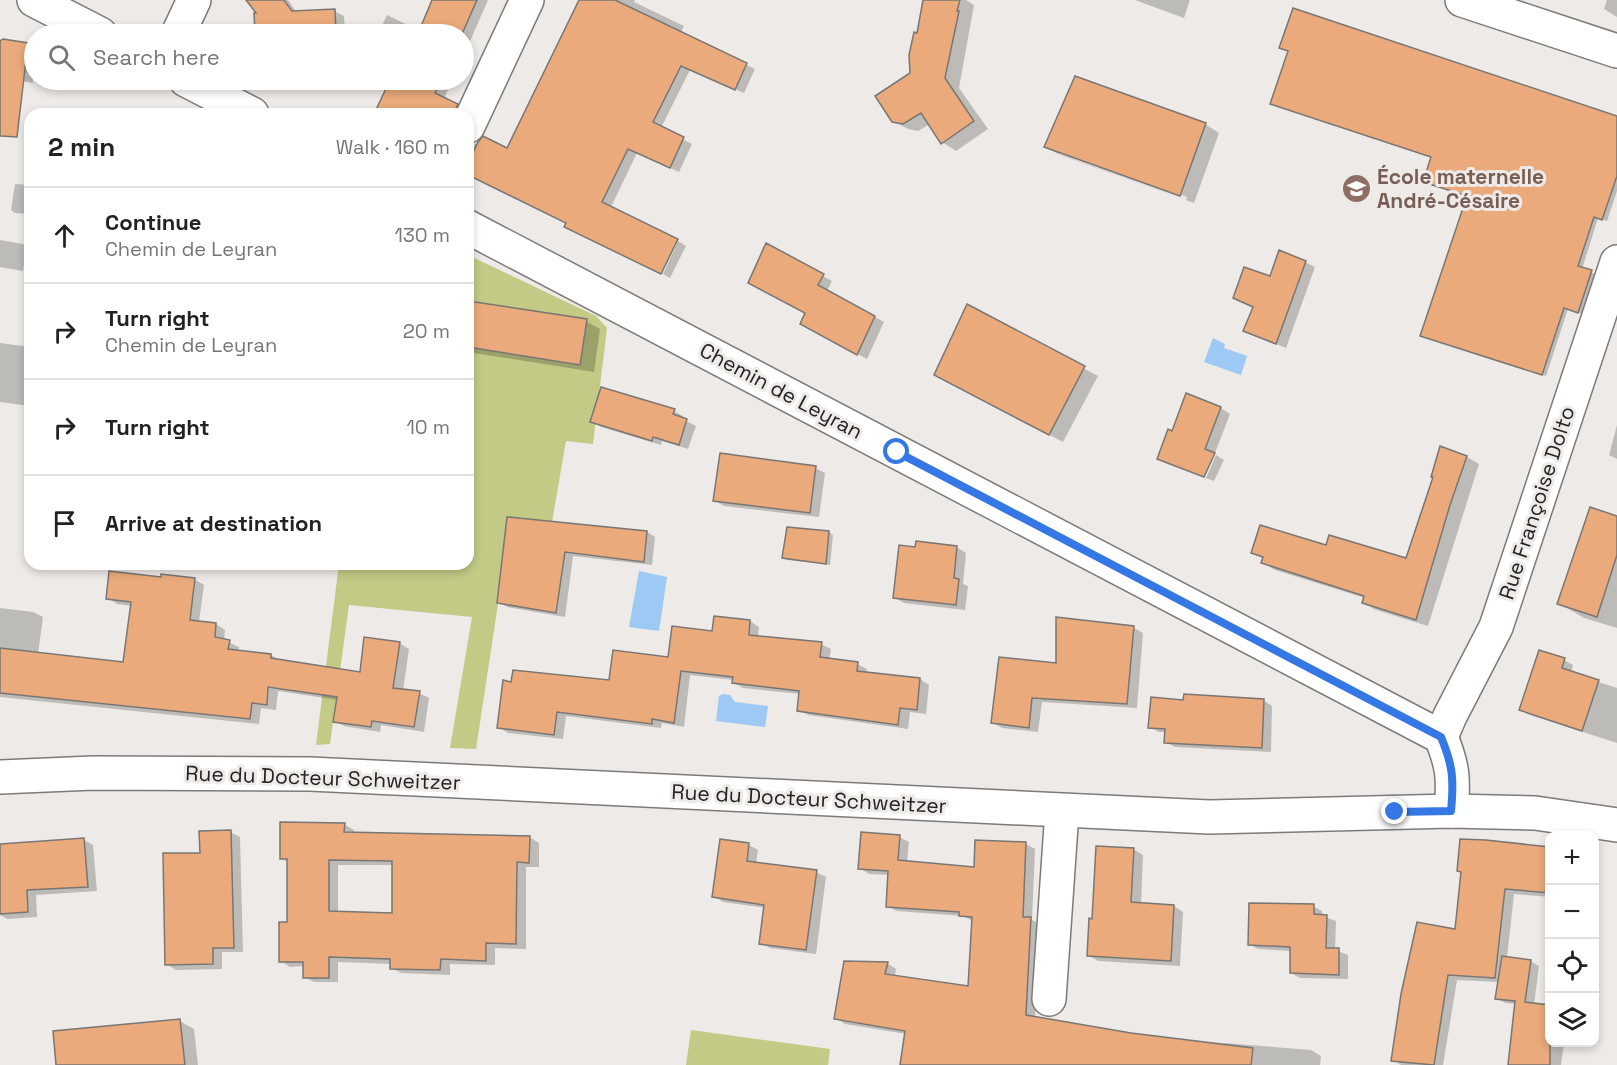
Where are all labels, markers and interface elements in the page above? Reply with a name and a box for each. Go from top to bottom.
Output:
search box [24,24,474,90]
icon: search [45,41,78,74]
text: Search here [93,43,220,71]
text: 2 min [48,130,115,164]
text: Walk · 160 m [336,134,450,160]
place label: École maternelle André-Césaire [1377,163,1544,214]
school or university icon: École maternelle André-Césaire [1340,173,1372,205]
text: Continue [105,208,201,236]
icon: ahead [48,219,81,252]
text: 130 m [394,222,450,248]
text: Chemin de Leyran [105,236,277,262]
text: Turn right [105,304,210,332]
icon: right [48,315,81,348]
text: 20 m [403,318,450,344]
text: Chemin de Leyran [105,332,277,358]
street label: Chemin de Leyran [695,336,867,445]
street label: Rue Françoise Dolto [1493,403,1581,603]
icon: right [48,411,81,444]
text: Turn right [105,413,210,441]
text: 10 m [406,414,450,440]
route start [883,438,909,464]
icon: arrive [48,507,81,540]
text: Arrive at destination [105,509,322,537]
street label: Rue du Docteur Schweitzer [185,759,461,796]
street label: Rue du Docteur Schweitzer [671,778,947,819]
route end [1381,798,1407,824]
map controls [1545,831,1599,1047]
button: + [1545,831,1599,885]
button: − [1545,885,1599,939]
button: locate [1545,939,1599,993]
button: layers [1545,993,1599,1047]

